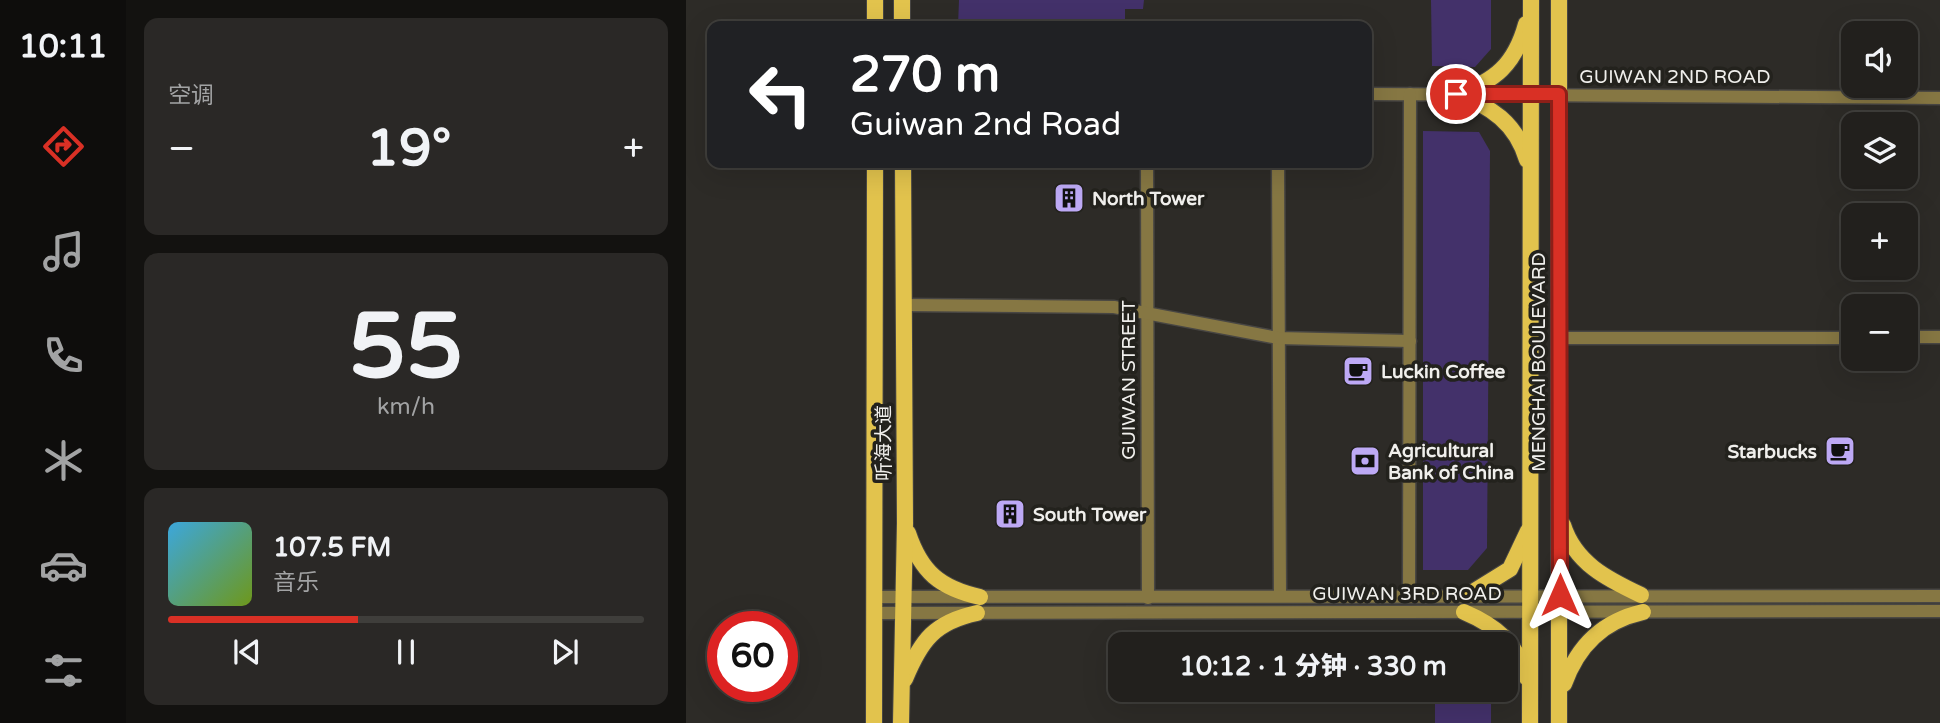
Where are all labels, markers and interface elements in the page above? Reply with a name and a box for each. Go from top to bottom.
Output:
map controls [1841,21,1918,371]
button: sound [1841,21,1918,98]
text: 10:11 [19,28,107,66]
text: 270 m [850,46,1000,105]
icon: left [735,49,826,140]
pin [1426,64,1486,124]
street label: GUIWAN 2ND ROAD [1579,66,1771,88]
icon: arrive [1437,75,1475,113]
text: 空调 [168,82,214,110]
text: Guiwan 2nd Road [850,106,1121,144]
button: layers [1841,112,1918,189]
text: 19° [366,117,451,180]
icon: directions [39,122,88,171]
text: − [168,126,195,172]
text: + [623,126,644,172]
building icon: North Tower [1052,181,1086,215]
place label: North Tower [1092,188,1205,210]
button: + [1841,203,1918,280]
icon: music [39,227,88,276]
street label: MENGHAI BOULEVARD [1528,252,1550,472]
text: 55 [349,292,463,402]
button: − [1841,294,1918,371]
street label: GUIWAN STREET [1118,300,1140,460]
icon: phone [39,331,88,380]
cafe icon: Luckin Coffee [1341,354,1375,388]
place label: Luckin Coffee [1381,361,1506,383]
text: km/h [377,393,435,421]
street label: 听海大道 [873,405,895,481]
cafe icon: Starbucks [1823,434,1857,468]
icon: climate [39,436,88,485]
place label: Agricultural Bank of China [1388,440,1514,484]
place label: Starbucks [1727,441,1817,463]
bank icon: Agricultural Bank of China [1348,444,1382,478]
building icon: South Tower [993,497,1027,531]
place label: South Tower [1033,504,1147,526]
text: 107.5 FM [273,532,391,563]
icon: car [39,541,88,590]
position arrow [1523,558,1597,632]
text: 音乐 [273,569,319,597]
street label: GUIWAN 3RD ROAD [1312,583,1502,605]
speed limit sign: 60 [707,611,798,702]
icon: previous [228,633,266,671]
icon: pause [387,633,425,671]
icon: next [546,633,584,671]
icon: filters [39,646,88,695]
text: 10:12 · 1 分钟 · 330 m [1179,651,1447,682]

